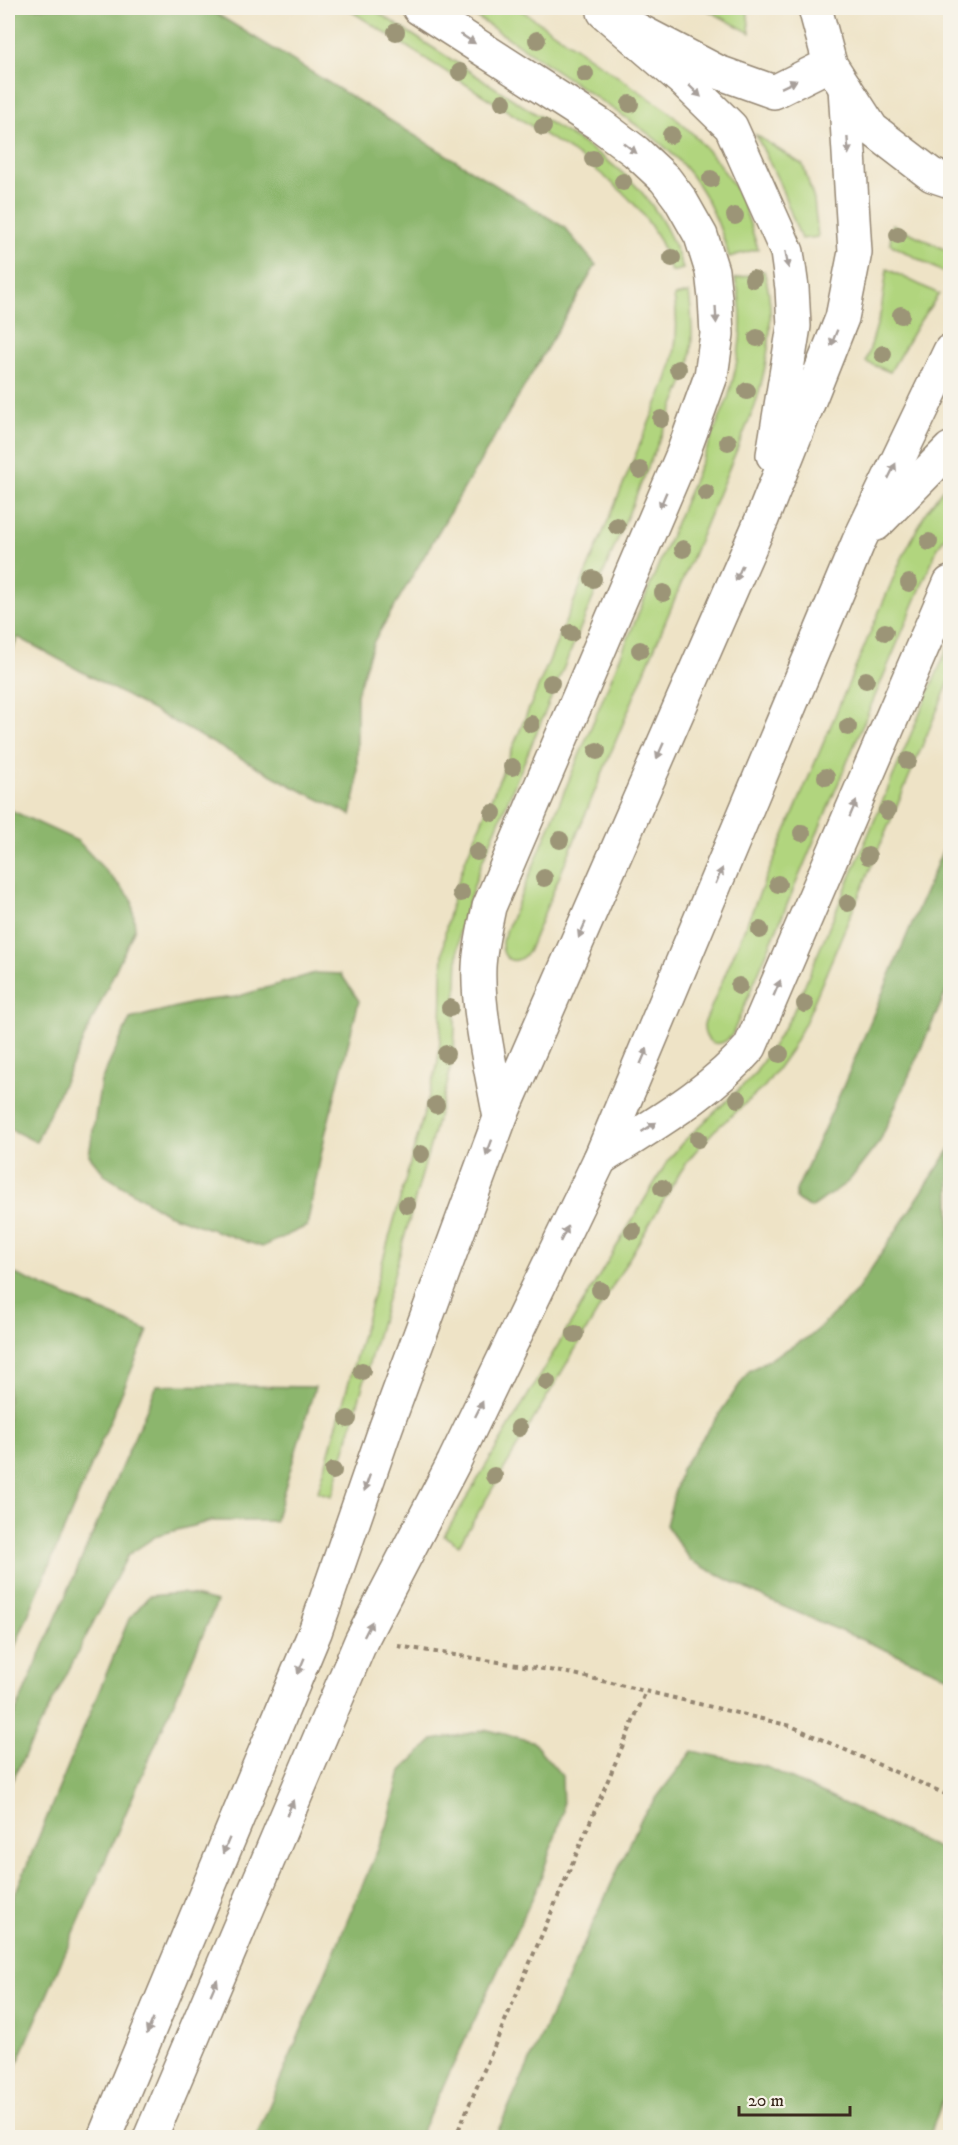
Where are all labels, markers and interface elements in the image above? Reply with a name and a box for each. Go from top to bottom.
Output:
one-way arrow [460,33,476,45]
one-way arrow [780,80,798,90]
one-way arrow [688,84,702,98]
one-way arrow [844,136,853,155]
one-way arrow [622,141,638,154]
one-way arrow [783,250,792,269]
one-way arrow [712,305,721,324]
one-way arrow [829,329,839,347]
one-way arrow [888,462,897,479]
one-way arrow [658,491,667,509]
one-way arrow [734,564,743,581]
one-way arrow [656,743,665,760]
one-way arrow [849,800,858,817]
one-way arrow [715,867,724,885]
one-way arrow [577,921,587,939]
one-way arrow [773,979,782,997]
one-way arrow [640,1047,649,1065]
one-way arrow [641,1122,657,1133]
one-way arrow [483,1139,493,1157]
one-way arrow [559,1225,568,1242]
one-way arrow [474,1401,484,1418]
one-way arrow [362,1474,371,1492]
one-way arrow [363,1620,372,1637]
one-way arrow [296,1657,305,1675]
one-way arrow [285,1798,295,1816]
one-way arrow [220,1837,230,1855]
one-way arrow [210,1978,219,1996]
one-way arrow [145,2017,154,2035]
scale bar [739,2079,850,2117]
text: 20 m [748,2090,784,2112]

